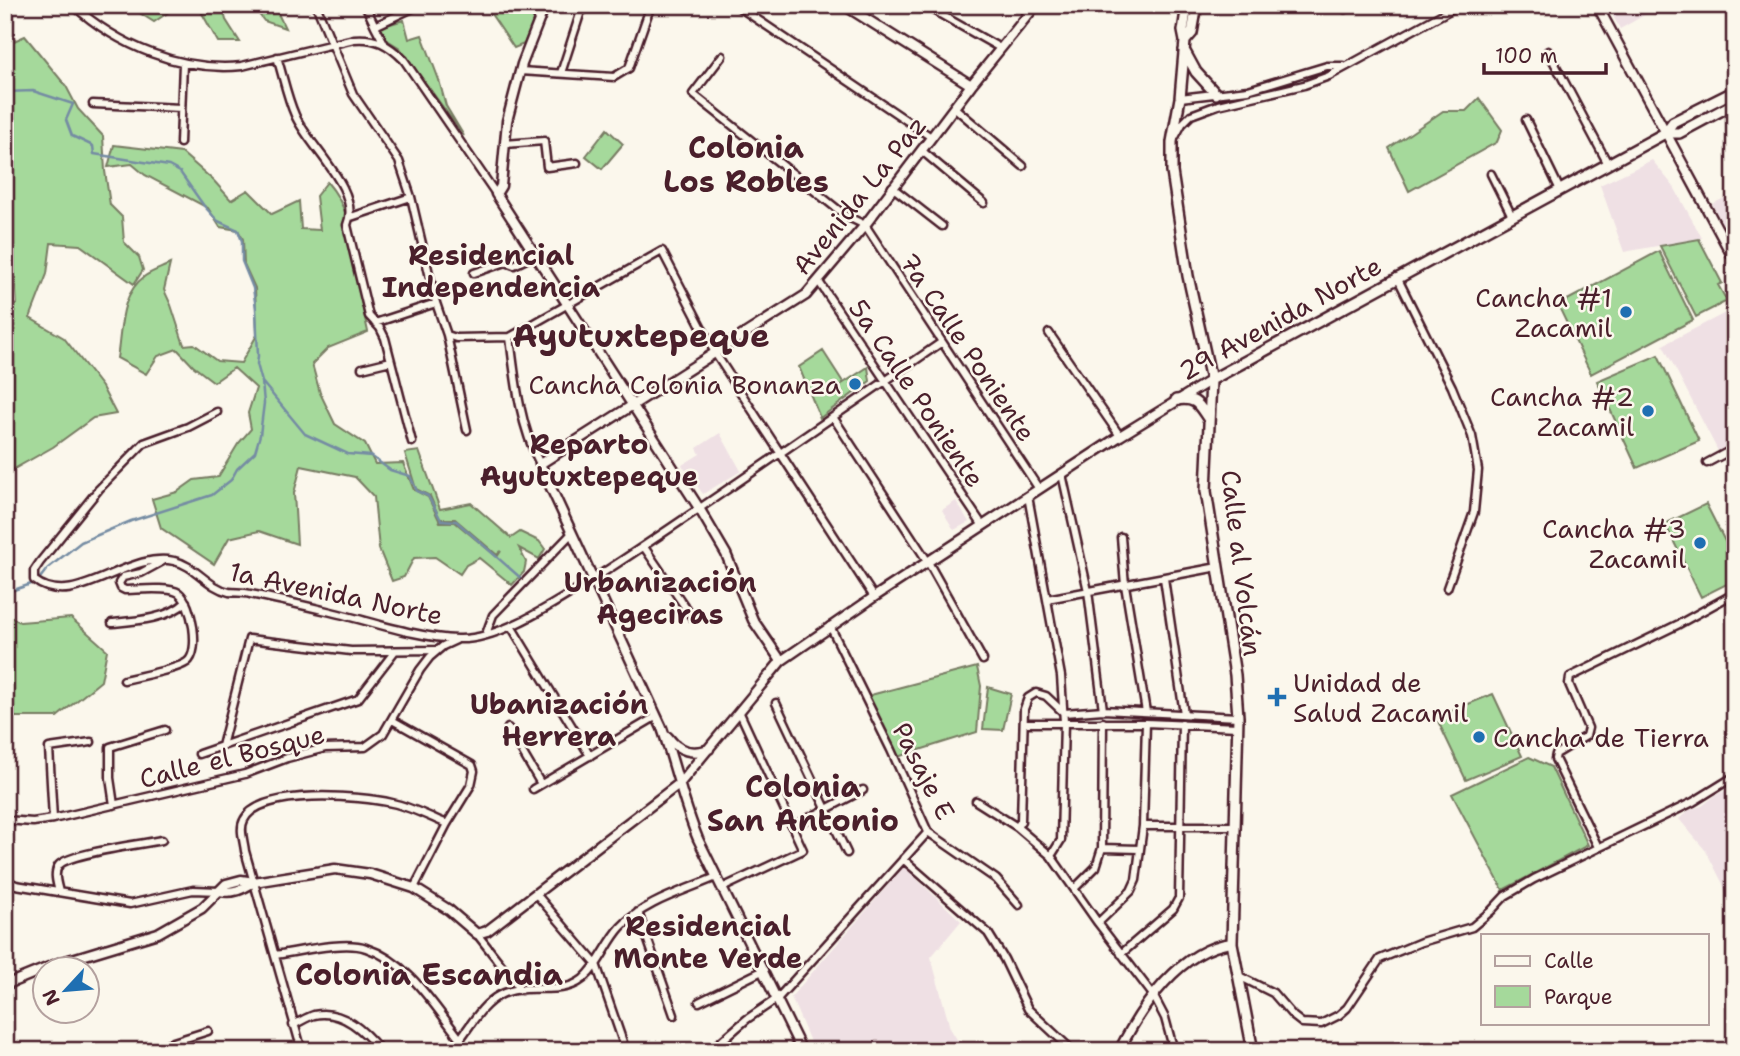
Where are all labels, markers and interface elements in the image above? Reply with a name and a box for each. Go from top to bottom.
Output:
scale bar [1484,32,1607,76]
text: 100 m [1495,42,1558,70]
street label: Avenida La Paz [784,108,934,282]
district label: Colonia Los Robles [663,127,829,202]
district label: Residencial Independencia [382,236,600,306]
street label: 7a Calle Poniente [892,246,1044,448]
street label: 29 Avenida Norte [1173,248,1387,388]
place label: Cancha #1 Zacamil [1475,280,1612,345]
street label: 5a Calle Poniente [841,292,993,494]
marker: Cancha #1 Zacamil [1618,304,1634,320]
district label: Ayutuxtepeque [512,313,770,358]
place label: Cancha Colonia Bonanza [528,367,841,402]
marker: Cancha Colonia Bonanza [847,376,863,392]
place label: Cancha #2 Zacamil [1490,379,1634,444]
marker: Cancha #2 Zacamil [1640,403,1656,419]
district label: Reparto Ayutuxtepeque [480,425,698,495]
street label: Calle al Volcán [1213,468,1271,658]
place label: Cancha #3 Zacamil [1542,511,1686,576]
marker: Cancha #3 Zacamil [1692,535,1708,551]
street label: 1a Avenida Norte [226,553,446,633]
district label: Urbanización Ageciras [563,563,757,633]
place label: Unidad de Salud Zacamil [1293,665,1468,730]
district label: Ubanización Herrera [470,685,648,755]
marker: Unidad de Salud Zacamil [1267,687,1287,707]
street label: Calle el Bosque [136,716,328,796]
street label: Pasaje E [885,716,963,826]
place label: Cancha de Tierra [1493,720,1709,755]
marker: Cancha de Tierra [1471,729,1487,745]
district label: Colonia San Antonio [707,766,899,841]
district label: Residencial Monte Verde [613,907,803,977]
legend [1481,934,1708,1024]
text: Calle [1544,947,1594,975]
north arrow [32,954,102,1024]
district label: Colonia Escandia [295,954,563,995]
text: Parque [1544,983,1613,1011]
text: N [37,985,66,1009]

